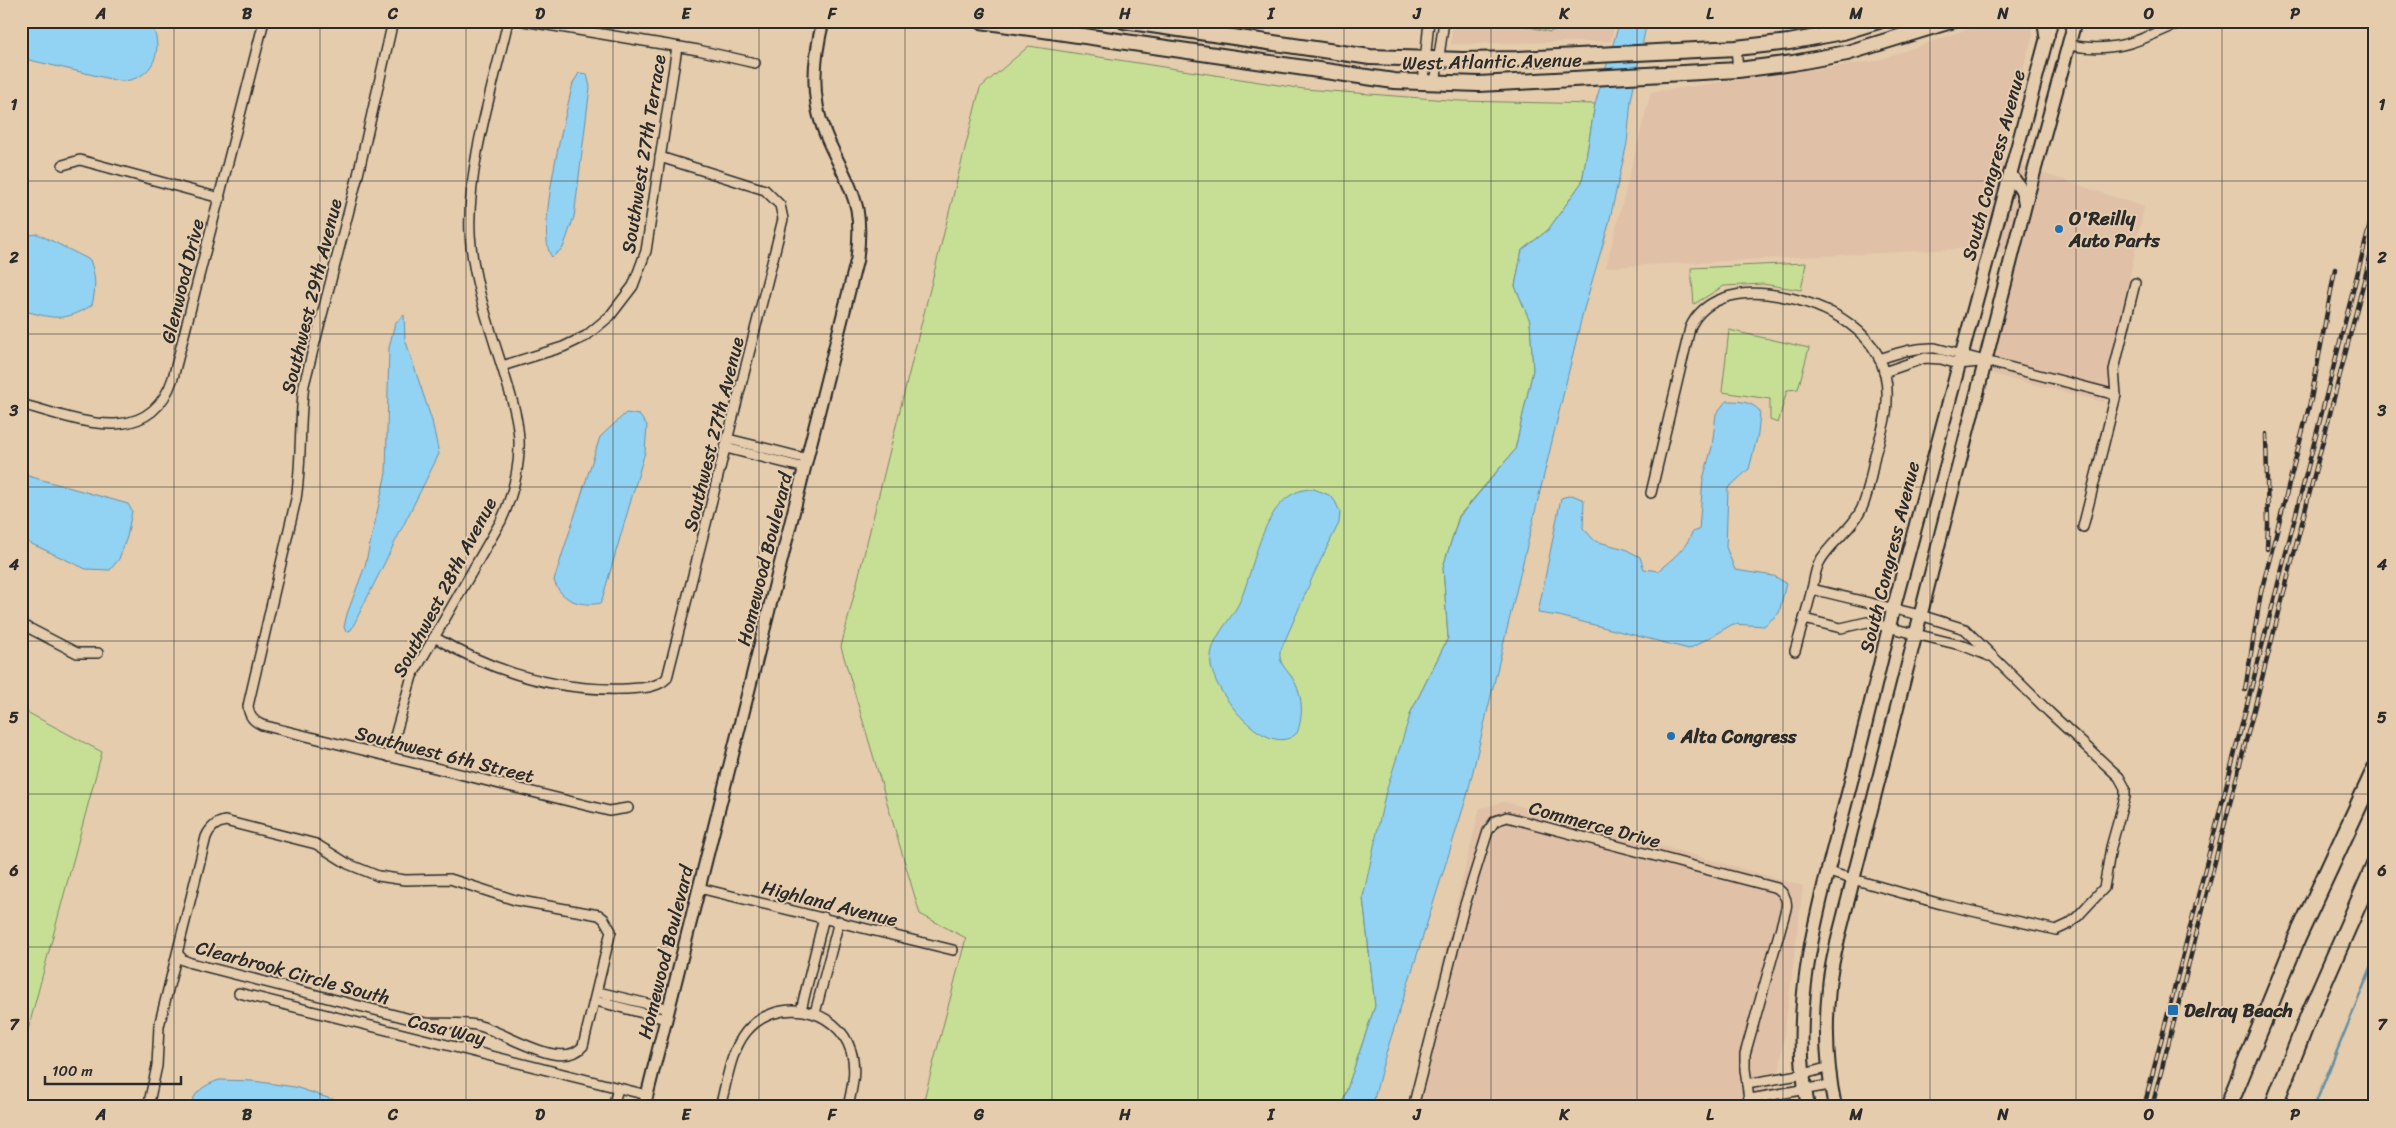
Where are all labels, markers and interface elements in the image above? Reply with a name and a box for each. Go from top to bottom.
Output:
text: A [95,0,106,28]
text: B [242,0,253,28]
text: C [387,0,399,28]
text: D [535,0,545,28]
text: E [682,0,692,28]
text: F [827,0,838,28]
text: G [973,0,985,28]
text: H [1118,0,1131,28]
text: I [1267,0,1276,28]
text: J [1412,0,1422,28]
text: K [1558,0,1570,28]
text: L [1706,0,1714,28]
text: M [1848,0,1863,28]
text: N [1996,0,2009,28]
text: O [2143,0,2155,28]
text: P [2290,0,2300,28]
street label: West Atlantic Avenue [1402,43,1582,80]
street label: Southwest 27th Terrace [611,52,676,256]
street label: South Congress Avenue [1952,66,2035,264]
text: 1 [11,90,18,119]
text: 1 [2379,90,2386,119]
street label: Southwest 29th Avenue [271,195,352,397]
place label: O'Reilly Auto Parts [2068,202,2161,257]
street label: Glenwood Drive [151,215,214,347]
marker: O'Reilly Auto Parts [2053,223,2065,235]
text: 2 [8,243,19,272]
text: 2 [2376,243,2387,272]
street label: Southwest 27th Avenue [673,333,754,535]
text: 3 [9,396,19,425]
text: 3 [2377,396,2387,425]
street label: South Congress Avenue [1850,458,1929,656]
street label: Homewood Boulevard [727,467,802,649]
street label: Southwest 28th Avenue [383,491,506,683]
text: 4 [8,550,19,579]
text: 4 [2376,550,2387,579]
text: 5 [9,703,19,732]
text: 5 [2377,703,2387,732]
street label: Southwest 6th Street [352,716,538,793]
place label: Alta Congress [1680,720,1798,753]
marker: Alta Congress [1665,730,1677,742]
street label: Commerce Drive [1525,791,1664,858]
text: 6 [8,856,19,885]
text: 6 [2376,856,2387,885]
street label: Homewood Boulevard [628,860,703,1042]
street label: Highland Avenue [758,871,902,936]
street label: Clearbrook Circle South [192,931,394,1014]
place label: Delray Beach [2184,994,2293,1027]
marker: Delray Beach [2166,1003,2180,1017]
street label: Casa Way [405,1004,489,1055]
text: 7 [9,1010,20,1039]
text: 7 [2377,1010,2388,1039]
scale bar [45,1053,181,1085]
text: 100 m [52,1058,93,1084]
text: A [95,1100,106,1128]
text: B [242,1100,253,1128]
text: C [387,1100,399,1128]
text: D [535,1100,545,1128]
text: E [682,1100,692,1128]
text: F [827,1100,838,1128]
text: G [973,1100,985,1128]
text: H [1118,1100,1131,1128]
text: I [1267,1100,1276,1128]
text: J [1412,1100,1422,1128]
text: K [1558,1100,1570,1128]
text: L [1706,1100,1714,1128]
text: M [1848,1100,1863,1128]
text: N [1996,1100,2009,1128]
text: O [2143,1100,2155,1128]
text: P [2290,1100,2300,1128]

